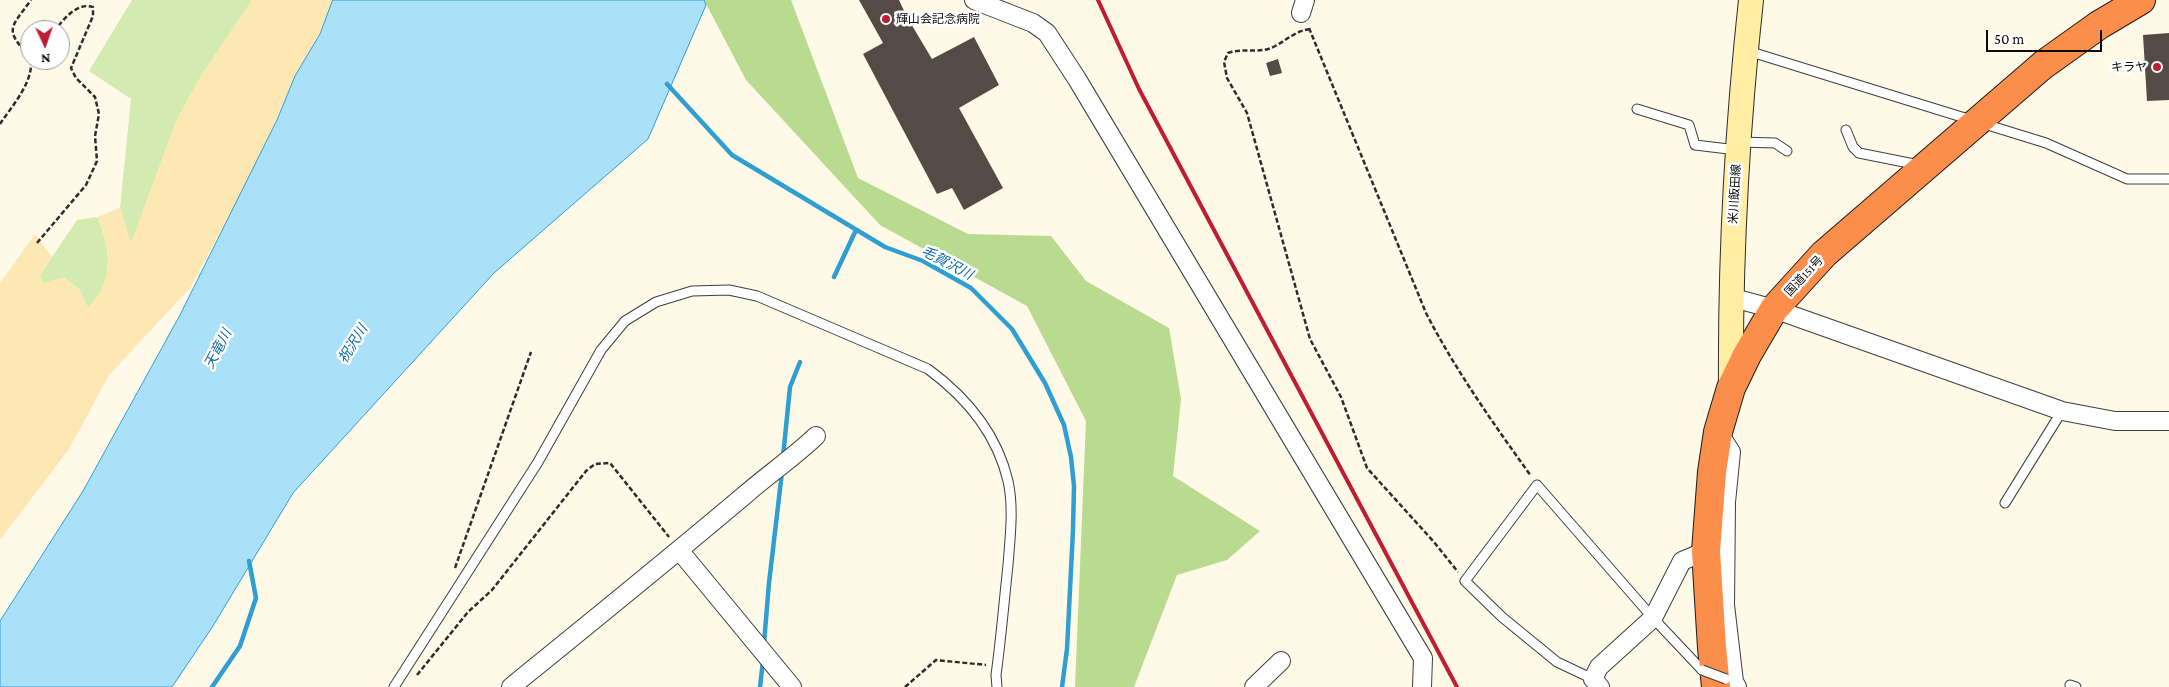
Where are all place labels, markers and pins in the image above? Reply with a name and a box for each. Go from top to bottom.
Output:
place label: 輝山会記念病院 [896,12,980,26]
marker: 輝山会記念病院 [880,13,892,25]
place label: キラヤ [2111,60,2147,74]
marker: キラヤ [2151,61,2163,73]

